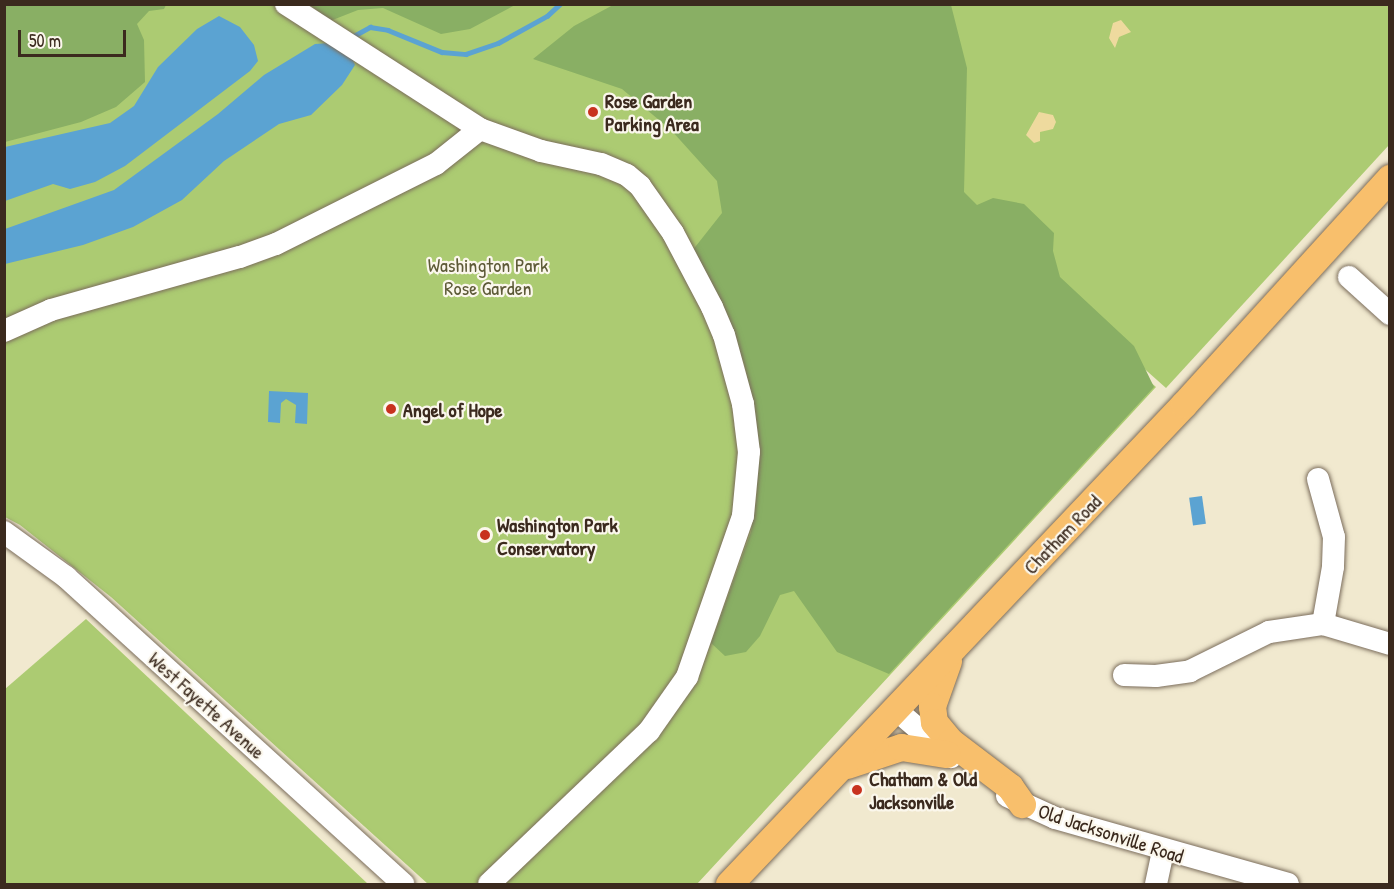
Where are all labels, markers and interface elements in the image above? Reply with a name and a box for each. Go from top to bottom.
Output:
scale bar [21,18,129,56]
text: 50 m [29,28,61,53]
place label: Rose Garden Parking Area [605,88,699,135]
marker: Rose Garden Parking Area [586,105,600,119]
park label: Washington Park Rose Garden [428,253,548,300]
place label: Angel of Hope [403,397,502,421]
marker: Angel of Hope [384,402,398,416]
street label: Chatham Road [1018,489,1106,579]
place label: Washington Park Conservatory [497,512,618,559]
marker: Washington Park Conservatory [478,528,492,542]
street label: West Fayette Avenue [144,646,270,764]
place label: Chatham & Old Jacksonville [869,766,977,813]
marker: Chatham & Old Jacksonville [850,783,864,797]
street label: Old Jacksonville Road [1035,798,1187,868]

